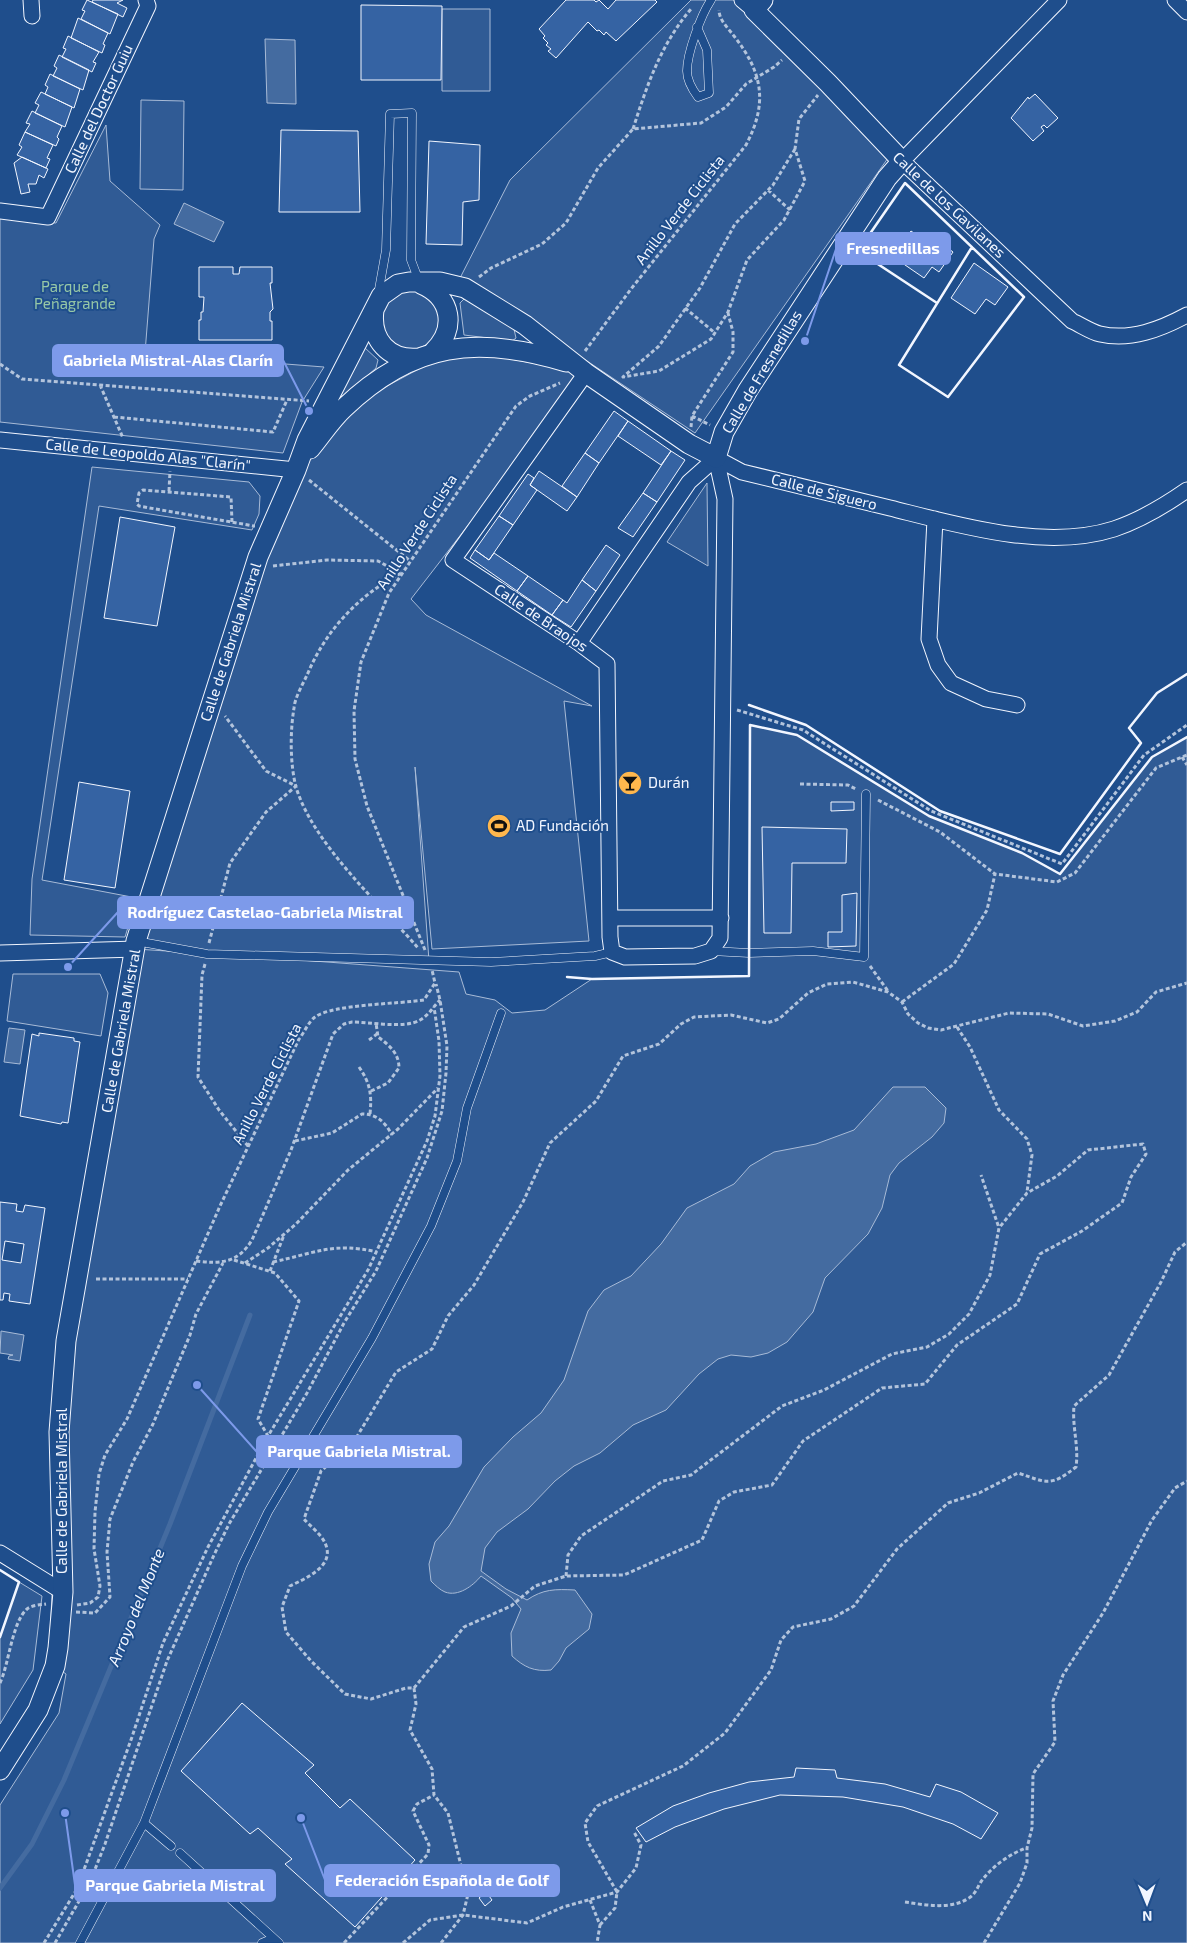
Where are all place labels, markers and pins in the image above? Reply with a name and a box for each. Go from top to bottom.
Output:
callout: Fresnedillas [836,233,950,264]
callout: Gabriela Mistral-Alas Clarín [53,345,283,376]
bar icon: Durán [617,770,643,796]
place label: Durán [648,773,689,791]
sports icon: AD Fundación [486,813,512,839]
place label: AD Fundación [516,816,609,834]
callout: Rodríguez Castelao-Gabriela Mistral [118,897,413,928]
callout: Parque Gabriela Mistral. [257,1436,461,1467]
callout: Federación Española de Golf [325,1865,559,1896]
callout: Parque Gabriela Mistral [75,1870,275,1901]

